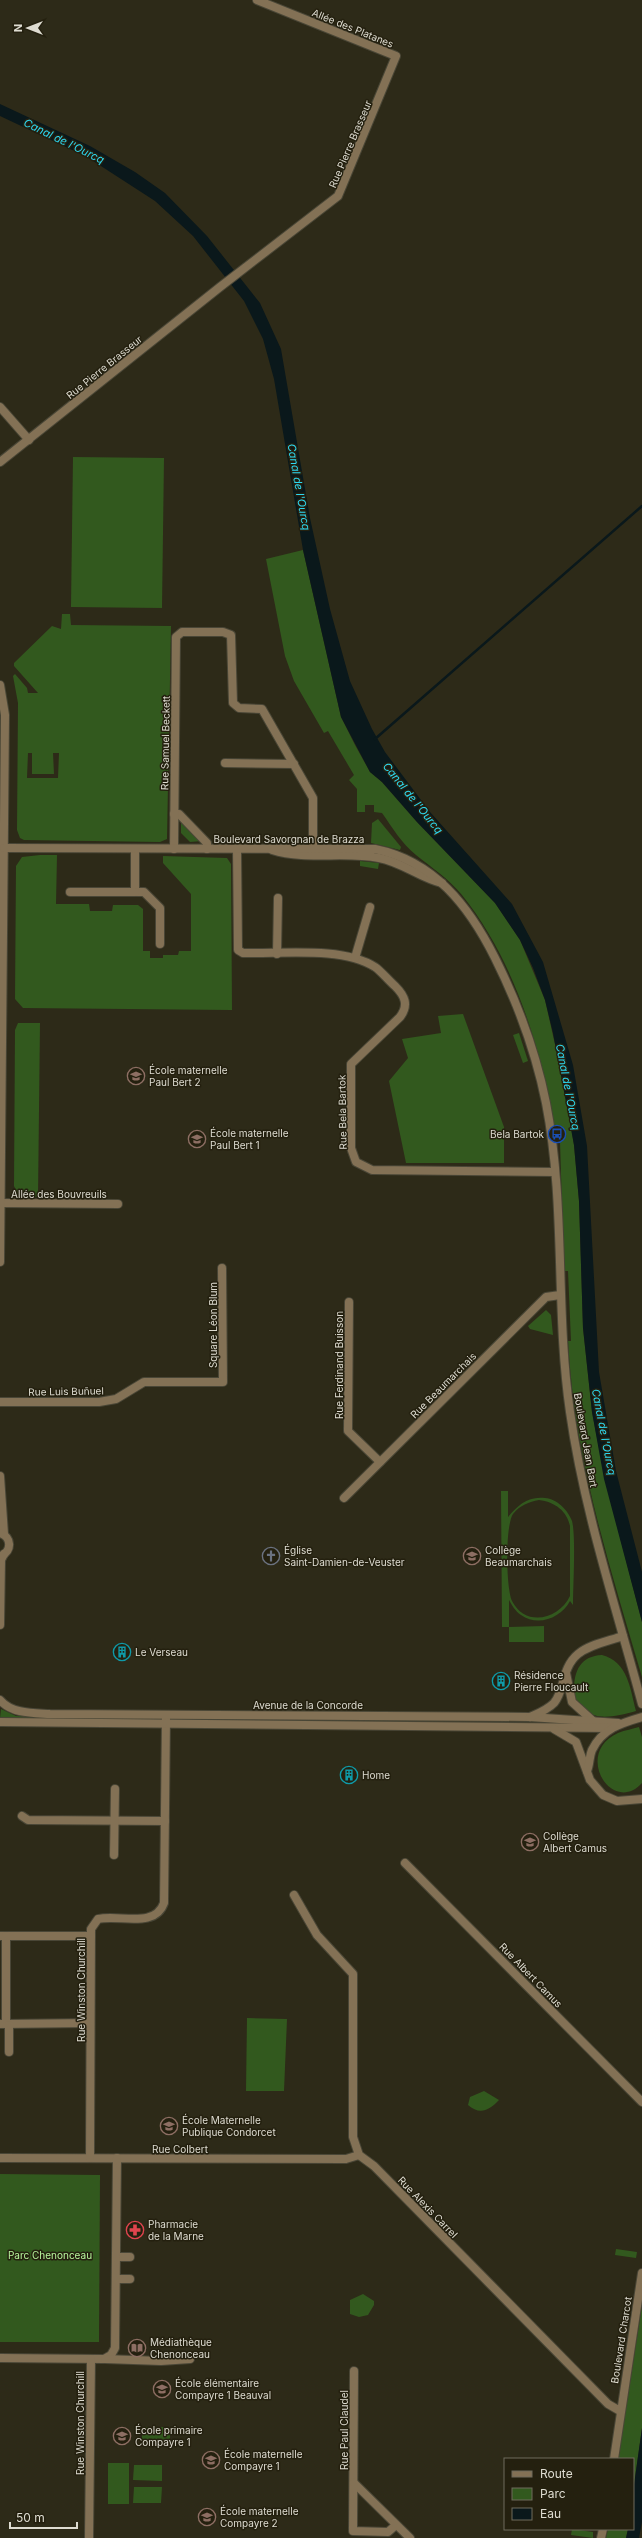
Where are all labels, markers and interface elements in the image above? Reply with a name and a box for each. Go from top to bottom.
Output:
street label: Allée des Platanes [311,6,395,50]
north arrow [8,8,48,48]
text: N [11,24,25,32]
street label: Rue Pierre Brasseur [326,98,374,190]
water label: Canal de l'Ourcq [21,115,107,167]
street label: Rue Pierre Brasseur [64,333,144,401]
water label: Canal de l'Ourcq [284,443,314,532]
street label: Rue Samuel Beckett [158,695,172,790]
water label: Canal de l'Ourcq [380,759,446,837]
street label: Boulevard Savorgnan de Brazza [214,833,364,845]
water label: Canal de l'Ourcq [553,1043,583,1132]
place label: École maternelle Paul Bert 2 [149,1063,228,1088]
school or university icon: École maternelle Paul Bert 2 [126,1066,146,1086]
street label: Rue Bela Bartok [335,1074,349,1150]
bus stop icon: Bela Bartok [547,1124,567,1144]
place label: École maternelle Paul Bert 1 [210,1126,289,1151]
place label: Bela Bartok [490,1128,545,1140]
school or university icon: École maternelle Paul Bert 1 [187,1129,207,1149]
street label: Allée des Bouvreuils [11,1188,107,1200]
street label: Square Léon Blum [207,1282,219,1368]
street label: Rue Ferdinand Buisson [333,1311,345,1419]
street label: Rue Beaumarchais [408,1350,478,1420]
street label: Rue Luis Buñuel [28,1384,104,1398]
water label: Canal de l'Ourcq [589,1388,619,1477]
street label: Boulevard Jean Bart [572,1392,600,1489]
place label: Église Saint-Damien-de-Veuster [284,1543,405,1568]
place label: Collège Beaumarchais [485,1544,552,1568]
church icon: Église Saint-Damien-de-Veuster [261,1546,281,1566]
school or university icon: Collège Beaumarchais [462,1546,482,1566]
building icon: Le Verseau [112,1642,132,1662]
place label: Le Verseau [135,1646,188,1658]
place label: Résidence Pierre Floucault [514,1669,589,1693]
building icon: Résidence Pierre Floucault [491,1671,511,1691]
street label: Avenue de la Concorde [253,1699,363,1711]
building icon: Home [339,1765,359,1785]
place label: Home [362,1769,390,1781]
place label: Collège Albert Camus [543,1830,607,1854]
school or university icon: Collège Albert Camus [520,1832,540,1852]
street label: Rue Winston Churchill [75,1938,87,2042]
street label: Rue Albert Camus [497,1940,565,2010]
place label: École Maternelle Publique Condorcet [182,2113,276,2138]
school or university icon: École Maternelle Publique Condorcet [159,2116,179,2136]
street label: Rue Colbert [152,2143,209,2155]
street label: Rue Alexis Carrel [396,2174,460,2240]
place label: Pharmacie de la Marne [148,2218,204,2242]
pharmacy icon: Pharmacie de la Marne [125,2220,145,2240]
park label: Parc Chenonceau [8,2249,92,2261]
street label: Boulevard Charcot [608,2295,634,2384]
place label: Médiathèque Chenonceau [150,2336,212,2360]
library icon: Médiathèque Chenonceau [127,2338,147,2358]
street label: Rue Winston Churchill [74,2371,86,2475]
place label: École élémentaire Compayre 1 Beauval [175,2376,271,2401]
school or university icon: École élémentaire Compayre 1 Beauval [152,2379,172,2399]
street label: Rue Paul Claudel [338,2390,350,2470]
place label: École primaire Compayre 1 [135,2423,203,2448]
school or university icon: École primaire Compayre 1 [112,2426,132,2446]
place label: École maternelle Compayre 1 [224,2447,303,2472]
school or university icon: École maternelle Compayre 1 [201,2450,221,2470]
legend [504,2458,634,2530]
text: Route [540,2466,573,2481]
text: Parc [540,2486,566,2501]
scale bar [10,2504,77,2530]
place label: École maternelle Compayre 2 [220,2504,299,2529]
text: Eau [540,2506,561,2521]
school or university icon: École maternelle Compayre 2 [197,2507,217,2527]
text: 50 m [16,2510,45,2525]

